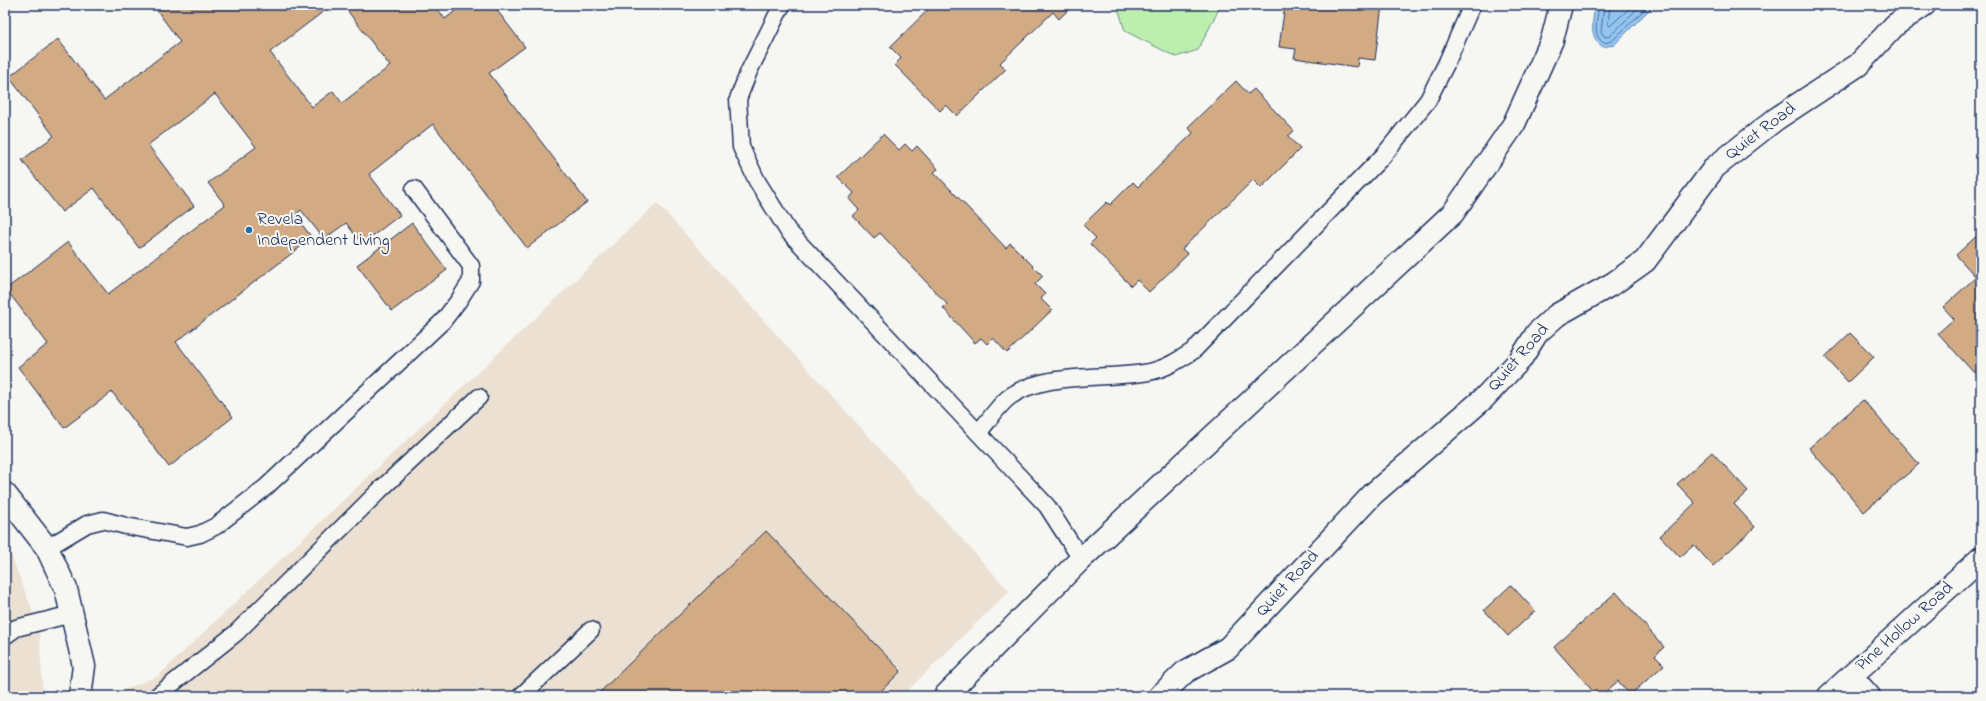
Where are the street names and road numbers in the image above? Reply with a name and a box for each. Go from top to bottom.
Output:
street label: Quiet Road [1720,97,1802,167]
street label: Quiet Road [1482,318,1556,398]
street label: Quiet Road [1250,545,1326,623]
street label: Pine Hollow Road [1850,576,1960,678]

